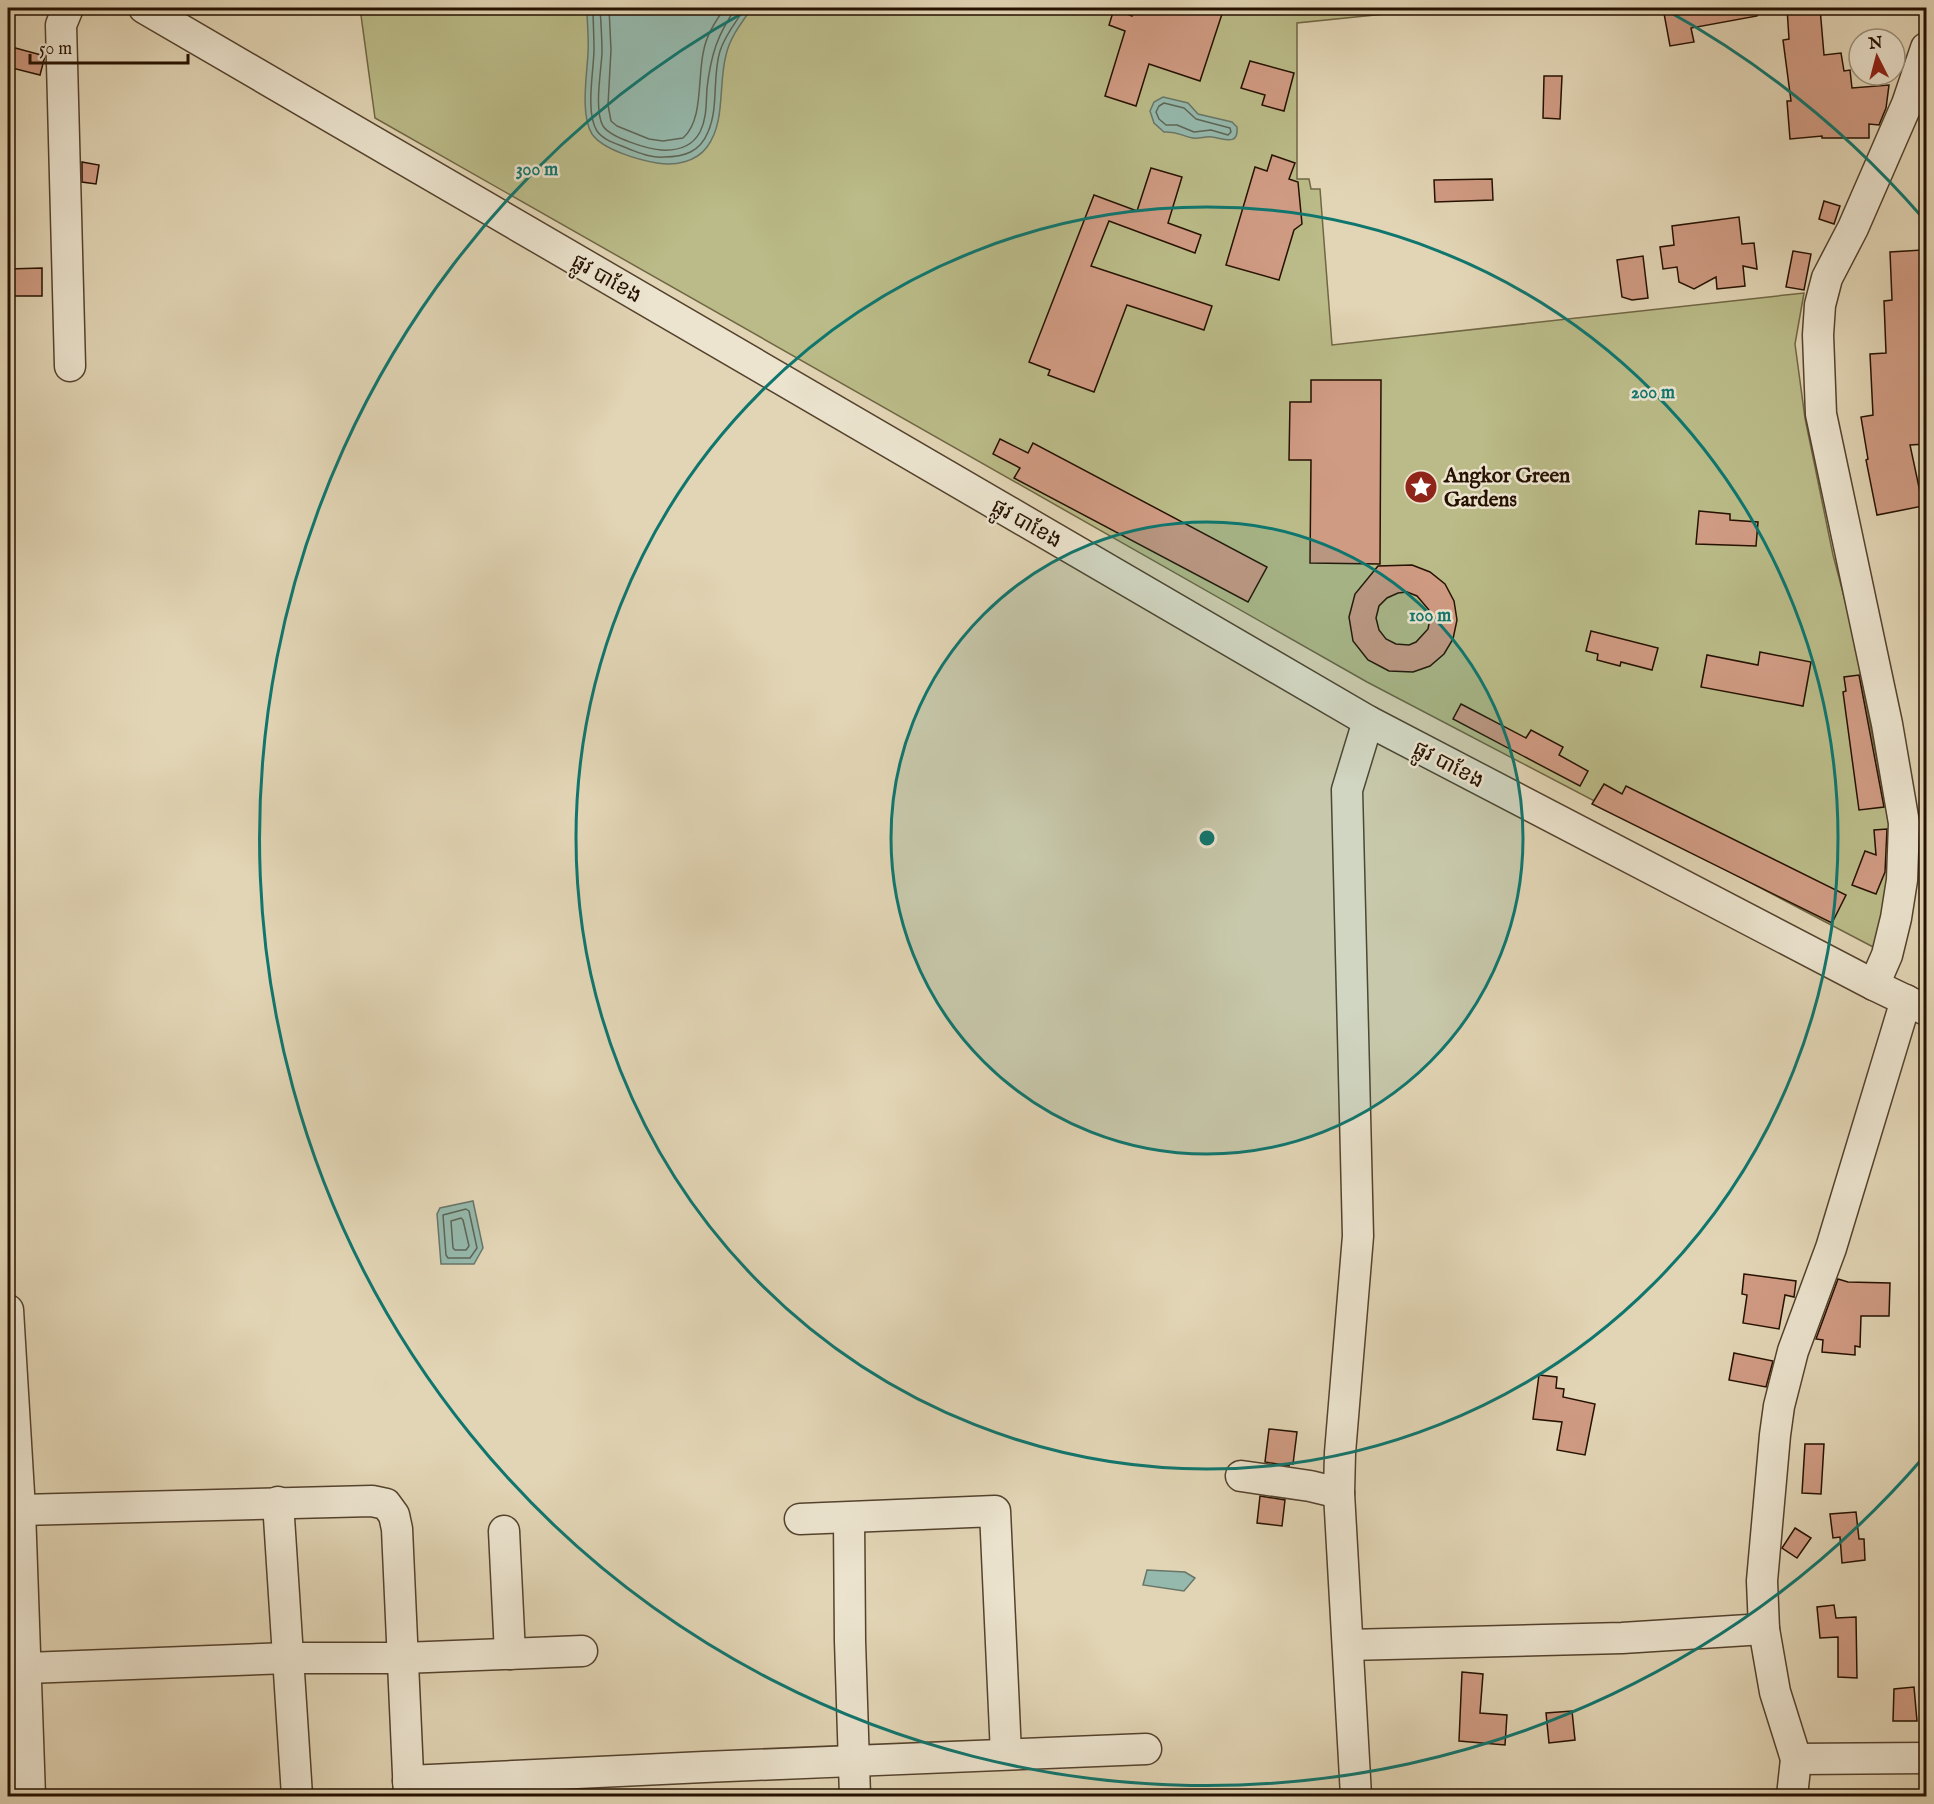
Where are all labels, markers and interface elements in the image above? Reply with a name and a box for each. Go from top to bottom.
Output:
scale bar [30,27,188,65]
north arrow [1847,27,1907,87]
text: N [1867,33,1884,55]
text: 50 m [39,38,72,61]
text: 300 m [516,159,558,182]
street label: ផ្លូវ បាខែង [564,248,646,314]
text: 200 m [1631,382,1675,405]
place label: Angkor Green Gardens [1443,463,1570,514]
place icon: Angkor Green Gardens [1403,469,1439,505]
street label: ផ្លូវ បាខែង [984,493,1066,559]
text: 100 m [1409,605,1451,628]
street label: ផ្លូវ បាខែង [1406,735,1489,799]
centre of rings [1197,828,1217,848]

